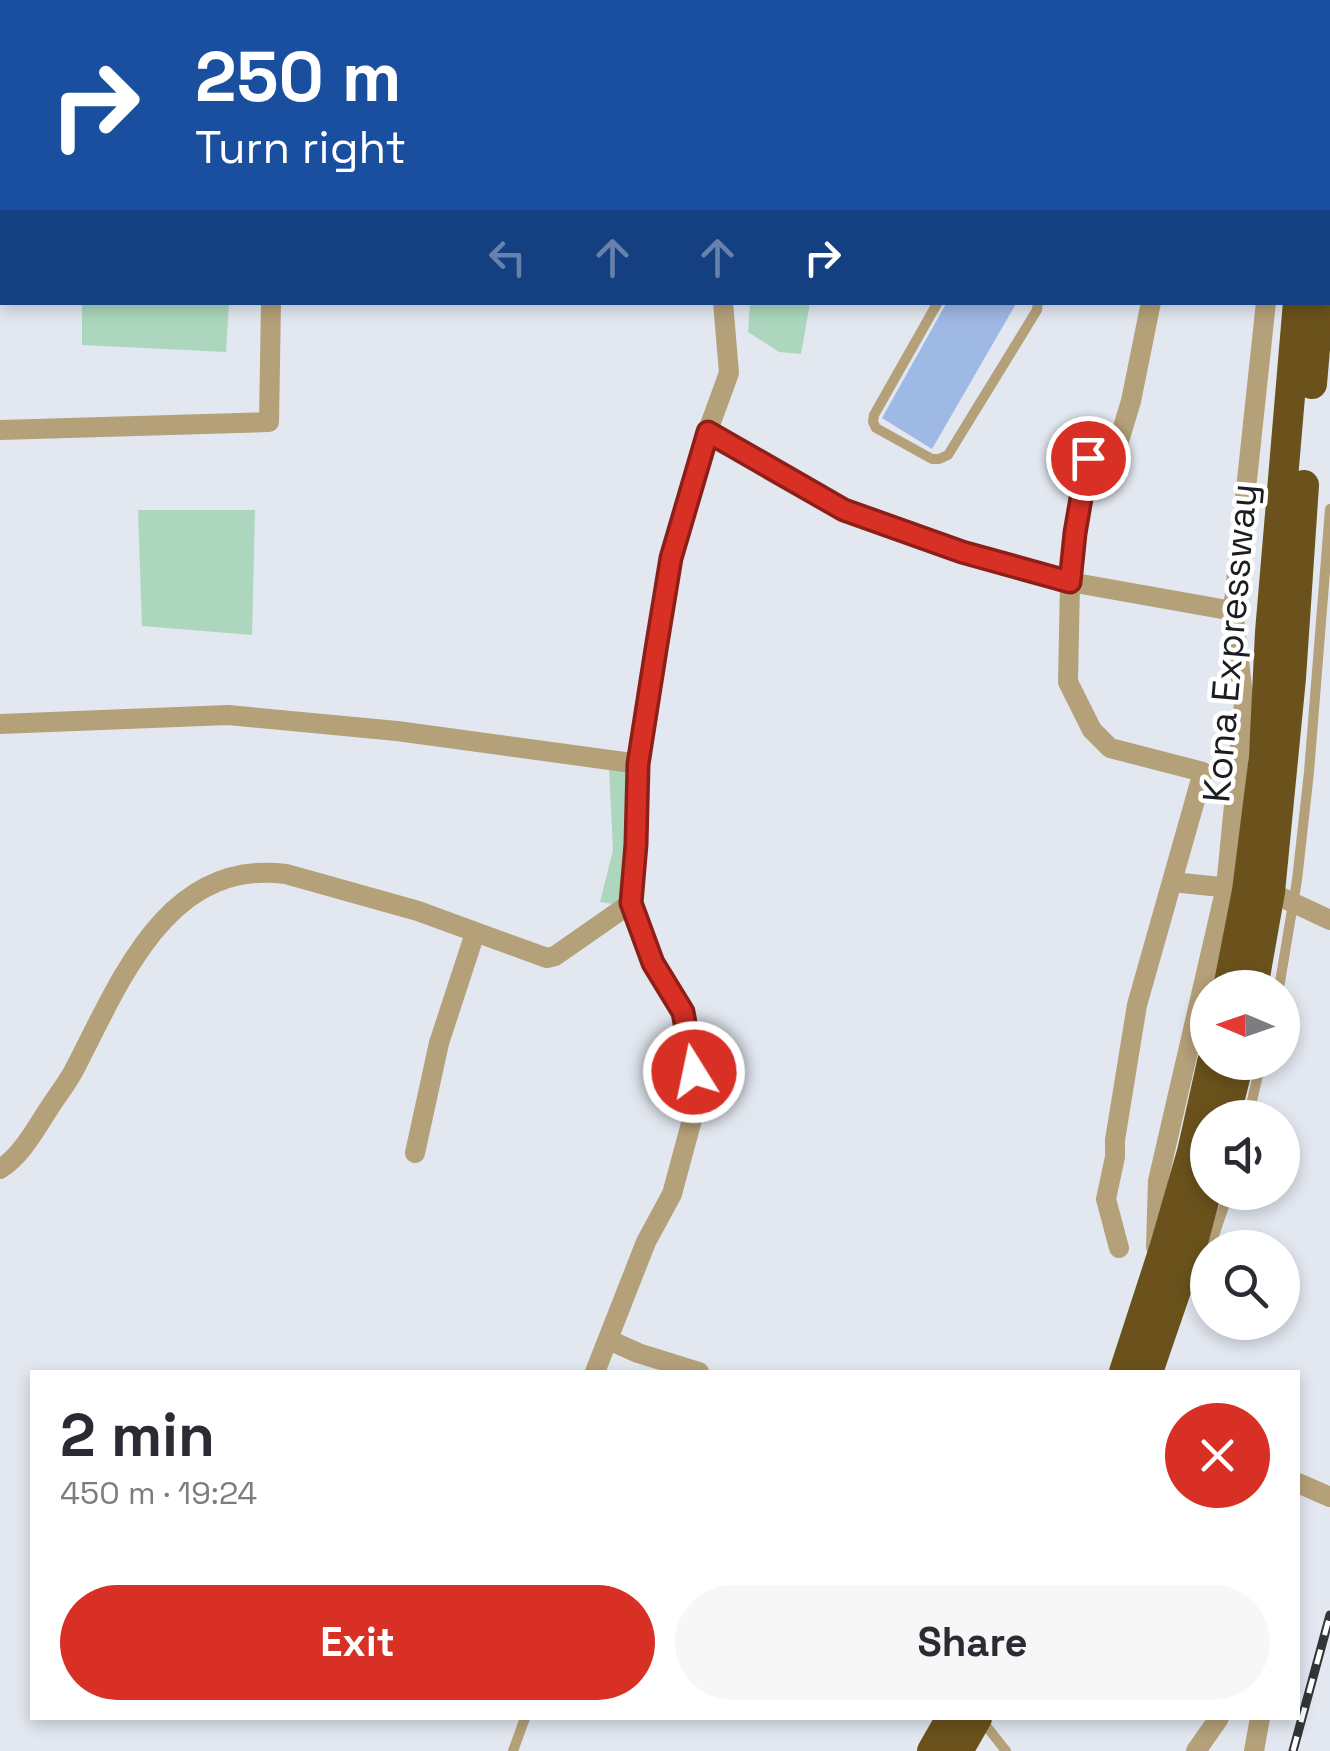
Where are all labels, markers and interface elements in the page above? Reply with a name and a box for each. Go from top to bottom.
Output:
text: 250 m [195,32,402,121]
icon: right [30,40,160,170]
text: Turn right [195,119,406,176]
icon: left [480,230,535,285]
icon: ahead [585,230,640,285]
icon: ahead [690,230,745,285]
icon: right [795,230,850,285]
pin [1046,416,1131,501]
icon: arrive [1061,431,1116,486]
street label: Kona Expressway [1192,482,1268,804]
north arrow [1190,970,1300,1080]
map controls [1190,970,1300,1340]
position arrow [642,1020,746,1124]
button: sound [1190,1100,1300,1210]
button: search [1190,1230,1300,1340]
text: 2 min [60,1397,215,1474]
button: close [1165,1403,1270,1508]
text: 450 m · 19:24 [60,1473,257,1513]
button: Exit [60,1585,655,1700]
button: Share [675,1585,1270,1700]

